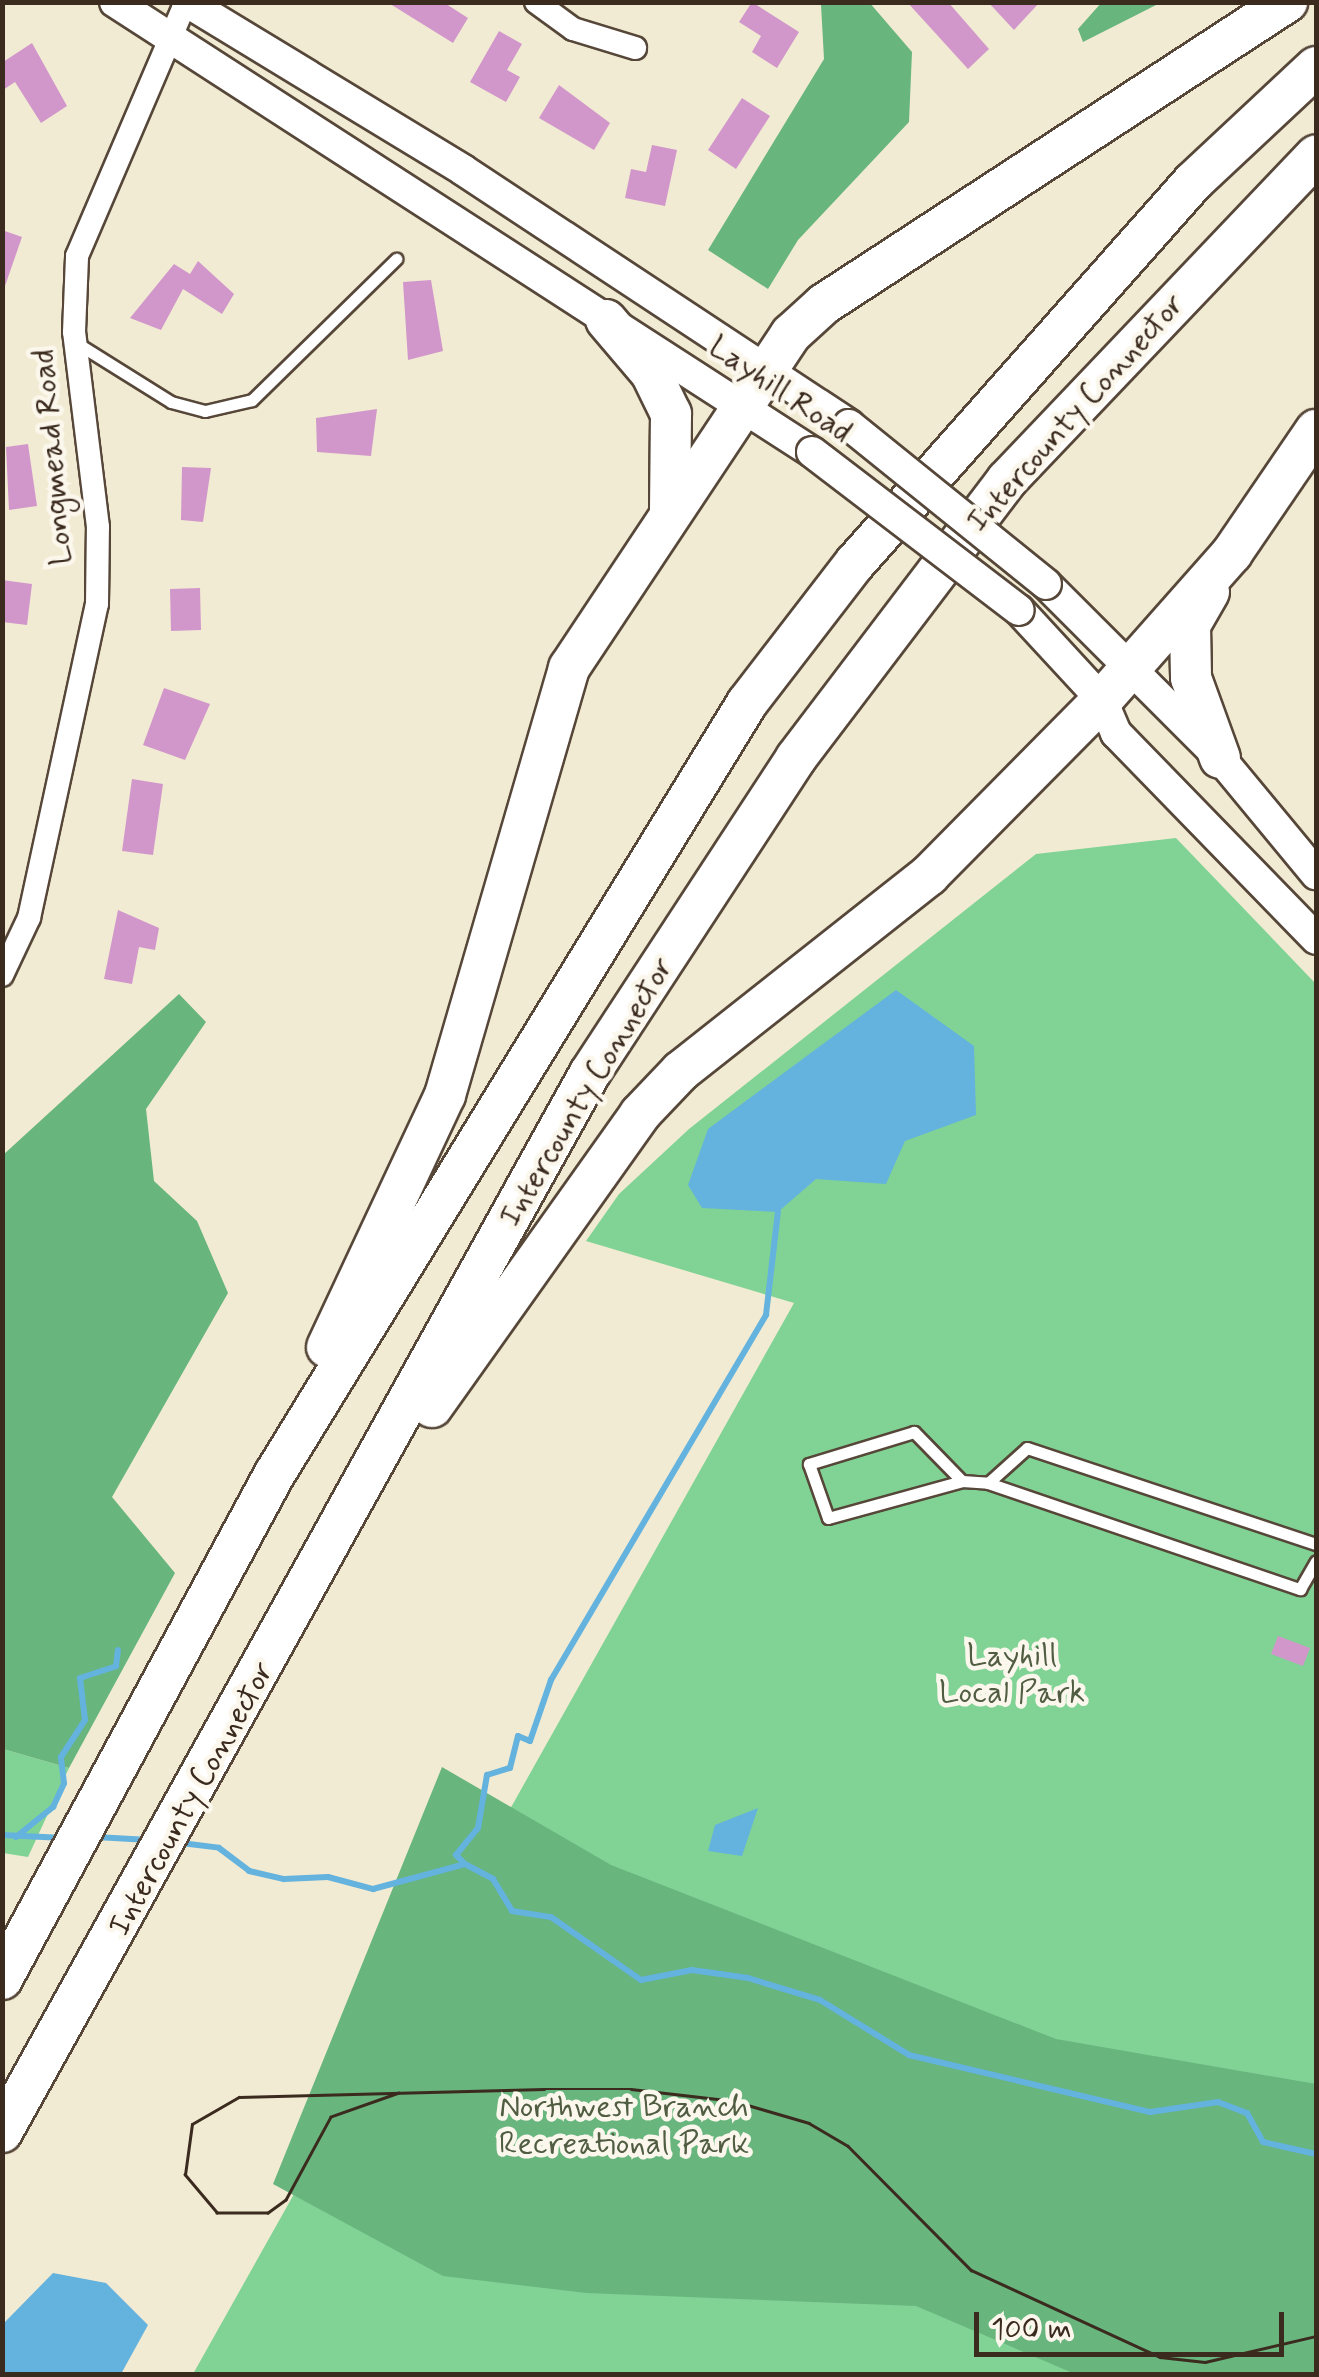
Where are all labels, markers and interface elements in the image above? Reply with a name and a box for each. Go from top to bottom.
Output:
street label: Intercounty Connector [957,284,1195,542]
street label: Layhill Road [702,329,858,451]
street label: Longmead Road [25,348,81,566]
street label: Intercounty Connector [490,948,684,1236]
park label: Layhill Local Park [941,1638,1083,1713]
street label: Intercounty Connector [99,1652,285,1946]
park label: Northwest Branch Recreational Park [499,2089,749,2164]
scale bar [979,2292,1289,2354]
text: 100 m [991,2310,1072,2349]

